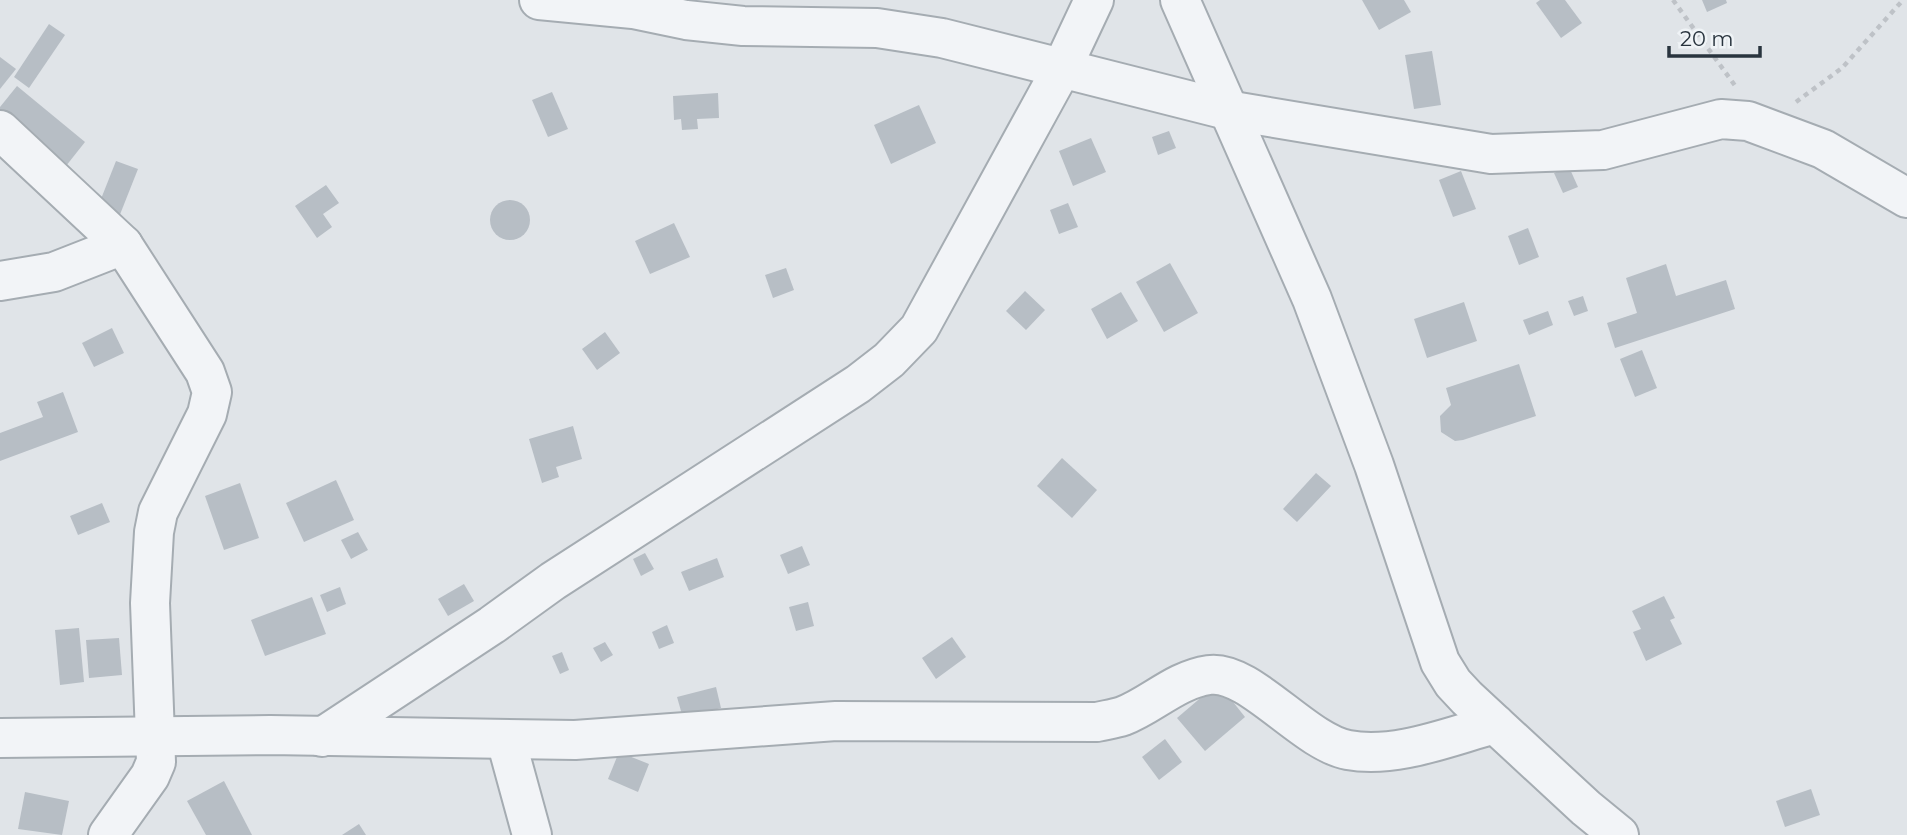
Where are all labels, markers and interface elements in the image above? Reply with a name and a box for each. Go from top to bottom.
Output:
scale bar [1669,14,1760,58]
text: 20 m [1680,26,1734,51]

